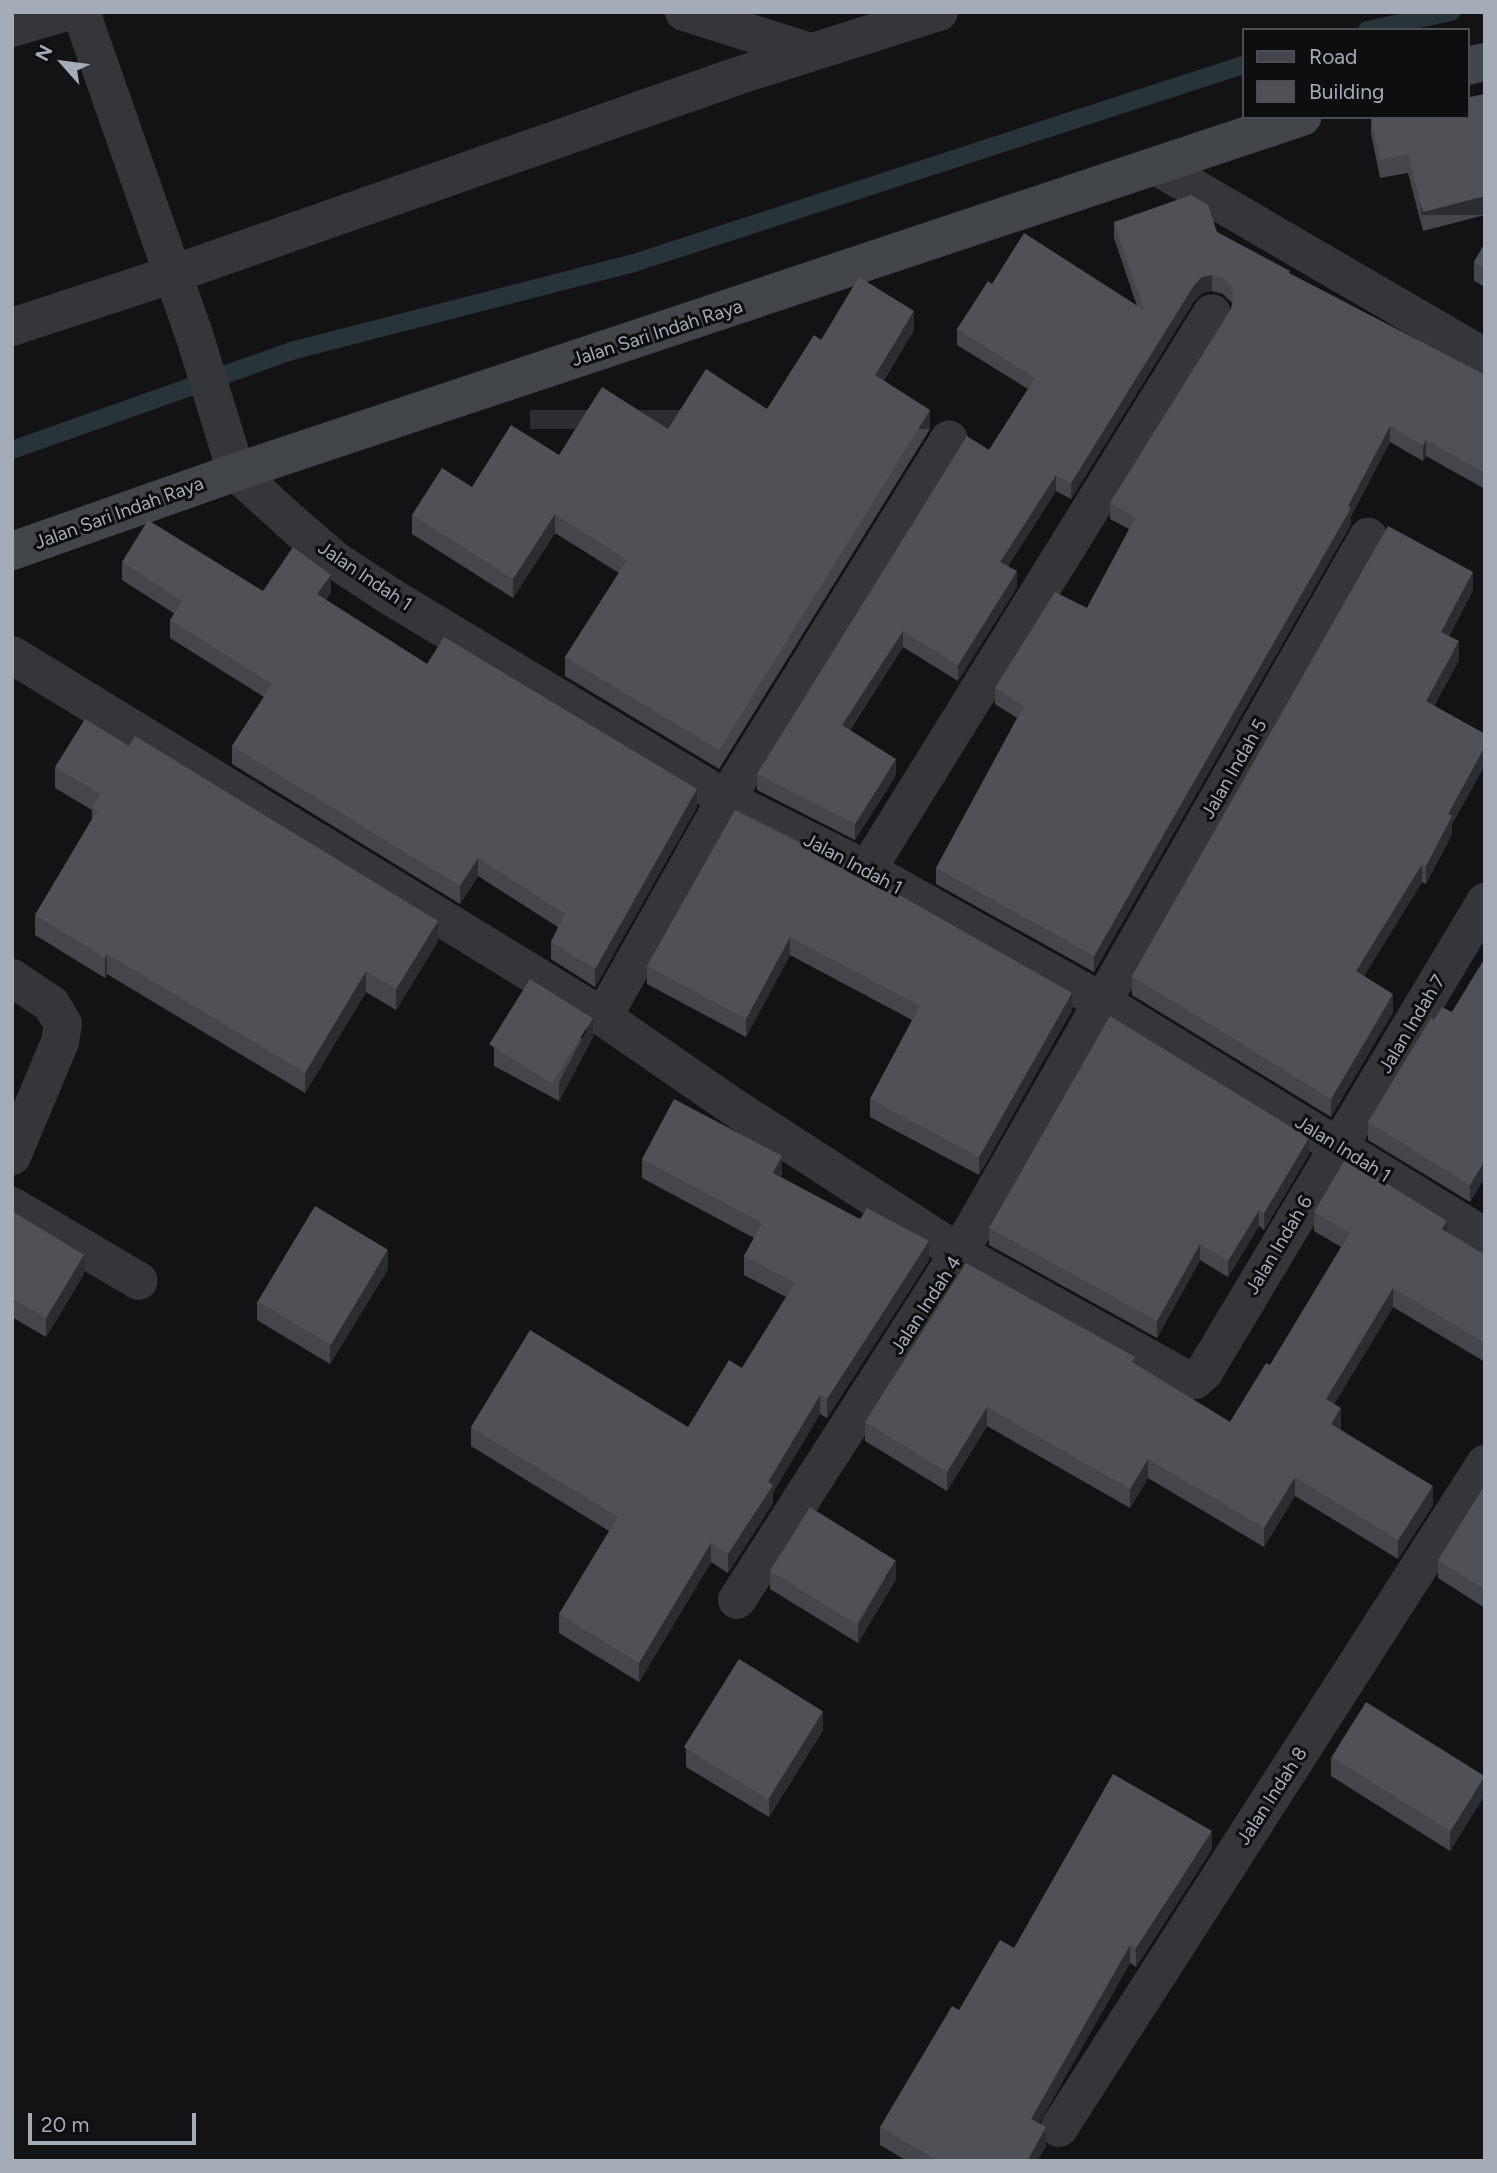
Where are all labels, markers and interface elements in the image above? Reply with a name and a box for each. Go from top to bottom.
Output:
north arrow [28,28,98,98]
legend [1242,28,1469,119]
text: N [30,41,58,65]
text: Road [1309,44,1357,69]
text: Building [1309,79,1384,104]
street label: Jalan Sari Indah Raya [569,295,745,371]
street label: Jalan Sari Indah Raya [31,472,207,554]
street label: Jalan Indah 1 [314,536,416,616]
street label: Jalan Indah 5 [1196,715,1272,823]
street label: Jalan Indah 1 [800,828,906,900]
street label: Jalan Indah 7 [1374,971,1450,1077]
street label: Jalan Indah 1 [1291,1111,1395,1187]
street label: Jalan Indah 6 [1241,1191,1317,1299]
street label: Jalan Indah 4 [886,1252,966,1358]
street label: Jalan Indah 8 [1232,1743,1312,1849]
scale bar [32,2100,200,2144]
text: 20 m [41,2112,89,2137]

